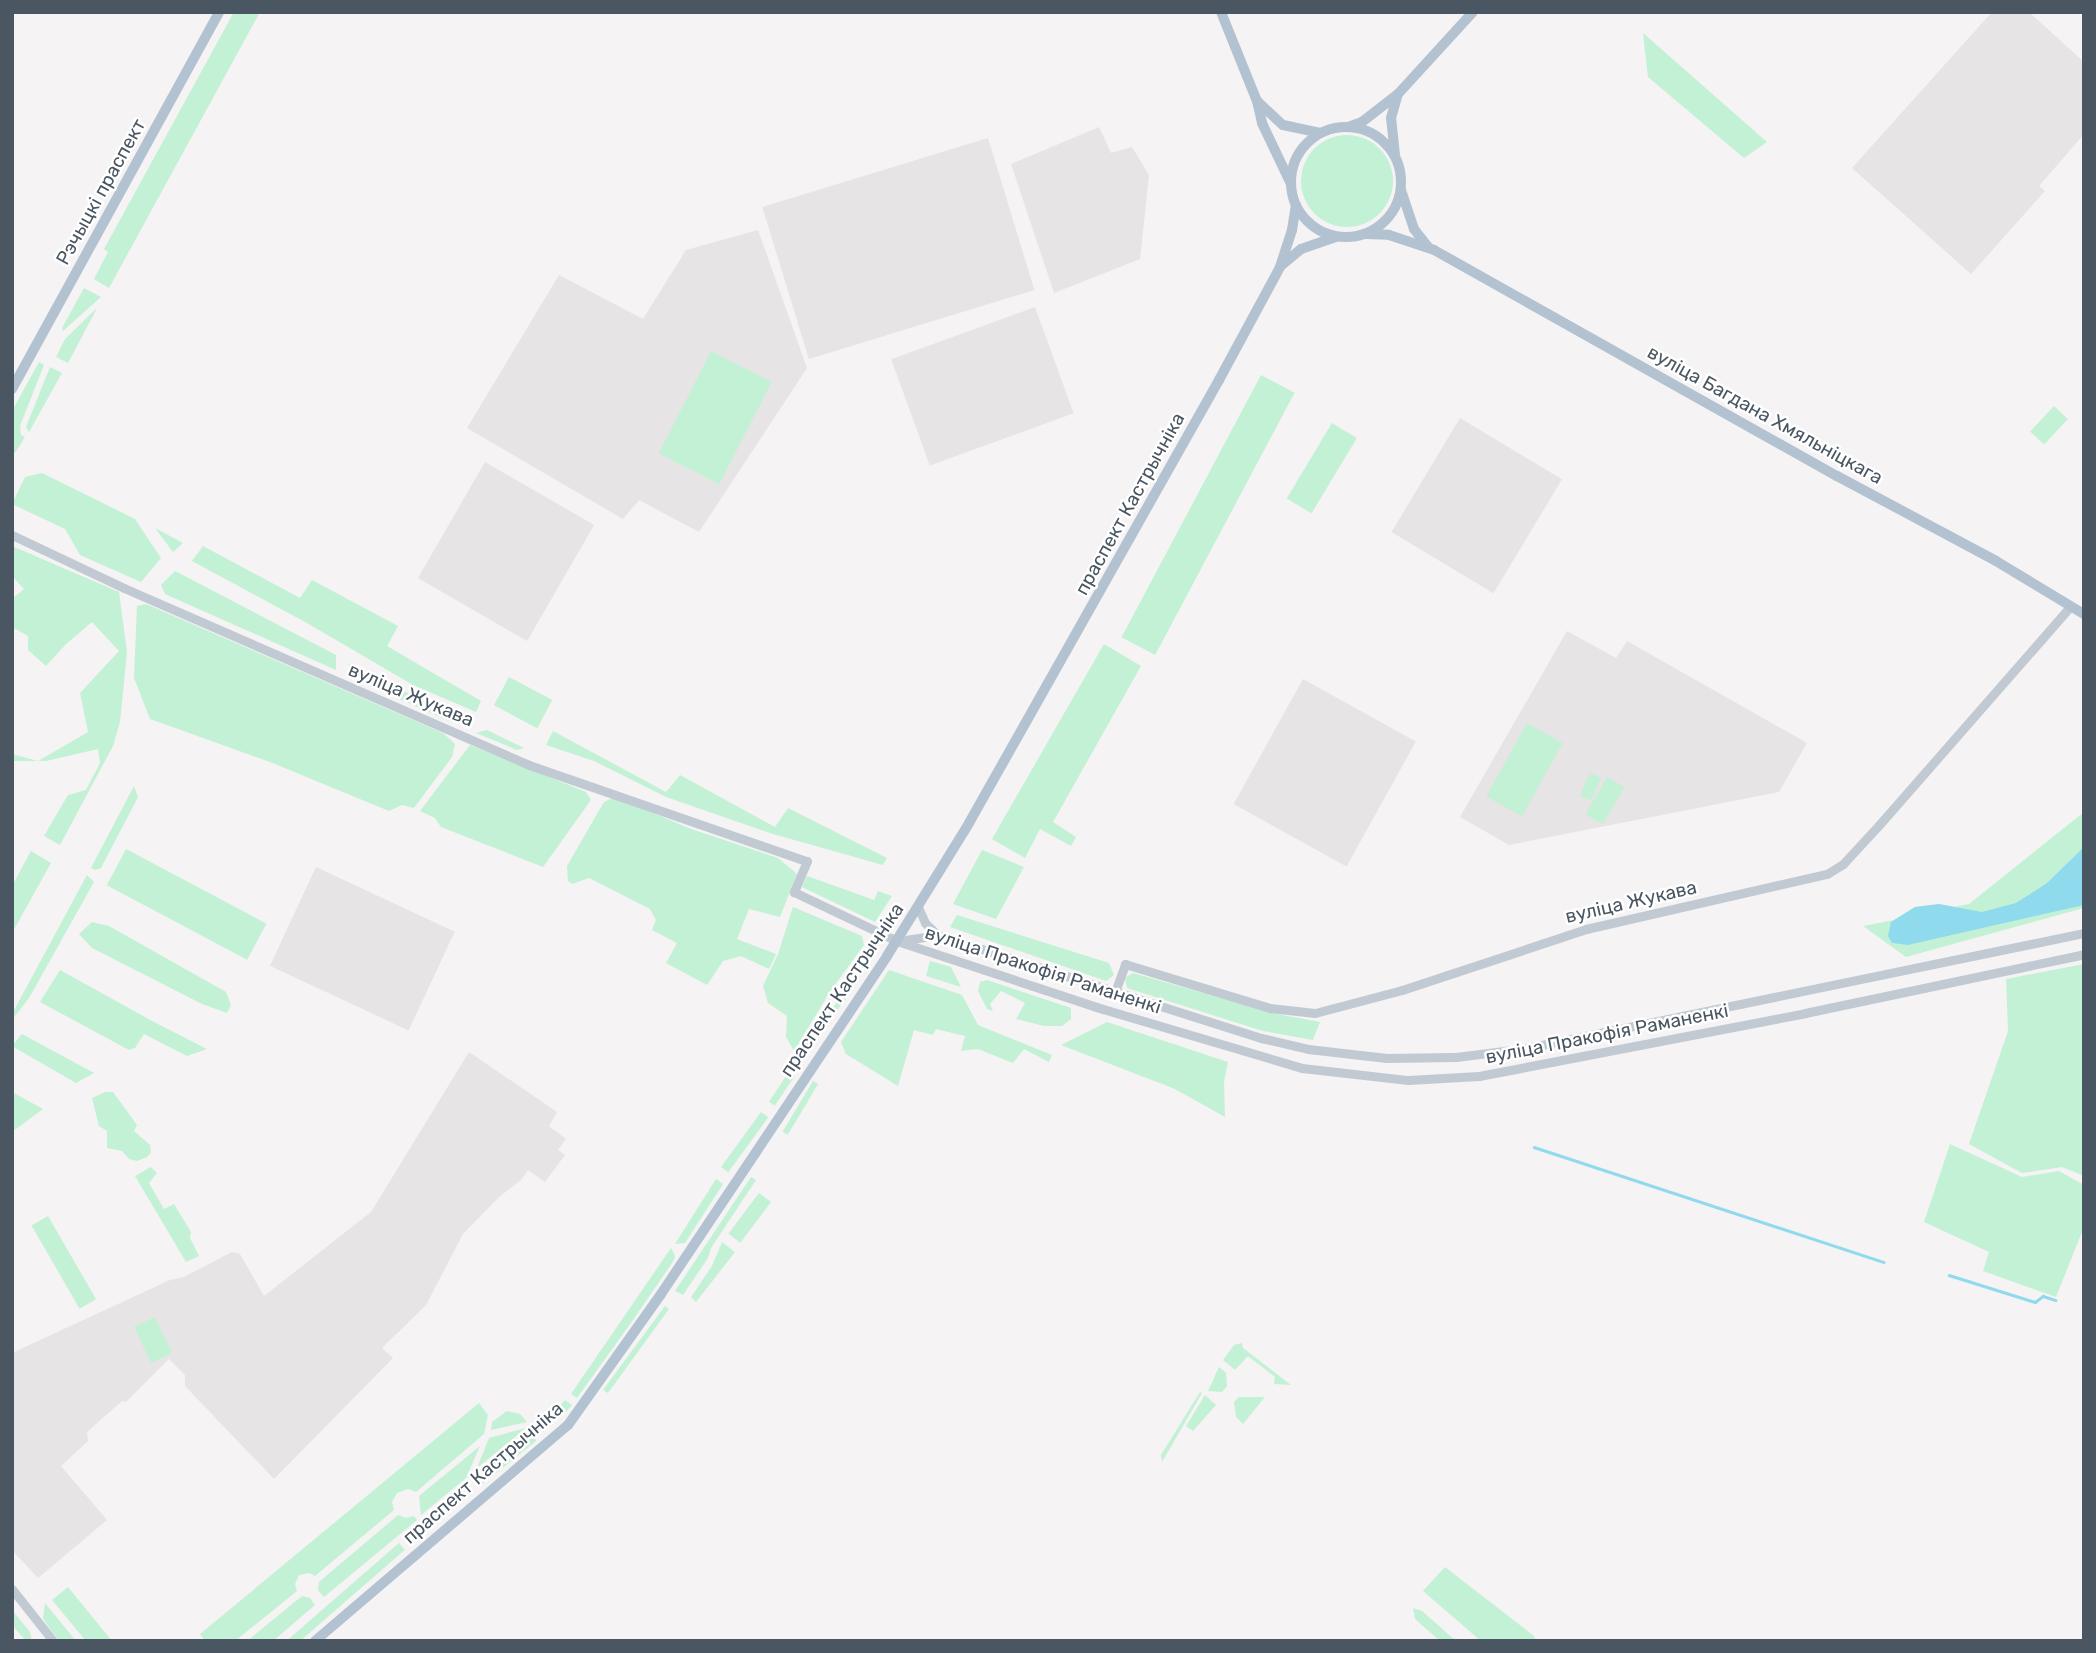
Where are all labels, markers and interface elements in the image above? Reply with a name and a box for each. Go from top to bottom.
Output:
street label: Рэчыцкі праспект [51,115,151,269]
street label: вуліца Багдана Хмяльніцкага [1643,341,1887,489]
street label: праспект Кастрычніка [1070,409,1190,599]
street label: вуліца Жукава [345,658,477,732]
street label: вуліца Жукава [1563,876,1699,928]
street label: праспект Кастрычніка [775,899,909,1081]
street label: вуліца Пракофія Раманенкі [922,921,1164,1019]
street label: вуліца Пракофія Раманенкі [1484,999,1730,1069]
street label: праспект Кастрычніка [398,1397,568,1549]

